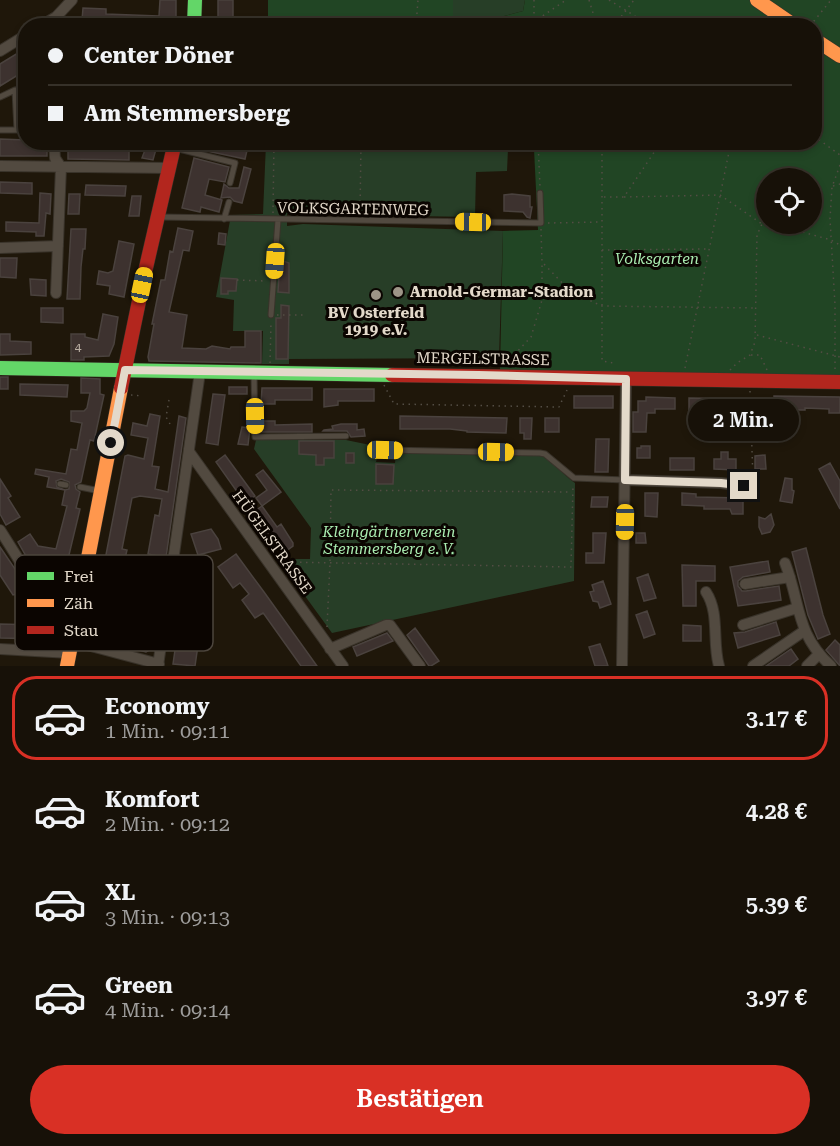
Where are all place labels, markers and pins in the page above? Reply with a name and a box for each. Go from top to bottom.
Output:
place label: Arnold-Germar-Stadion [410,283,593,301]
marker: Arnold-Germar-Stadion [391,285,405,299]
marker: BV Osterfeld 1919 e.V. [369,288,383,302]
place label: BV Osterfeld 1919 e.V. [328,304,424,339]

